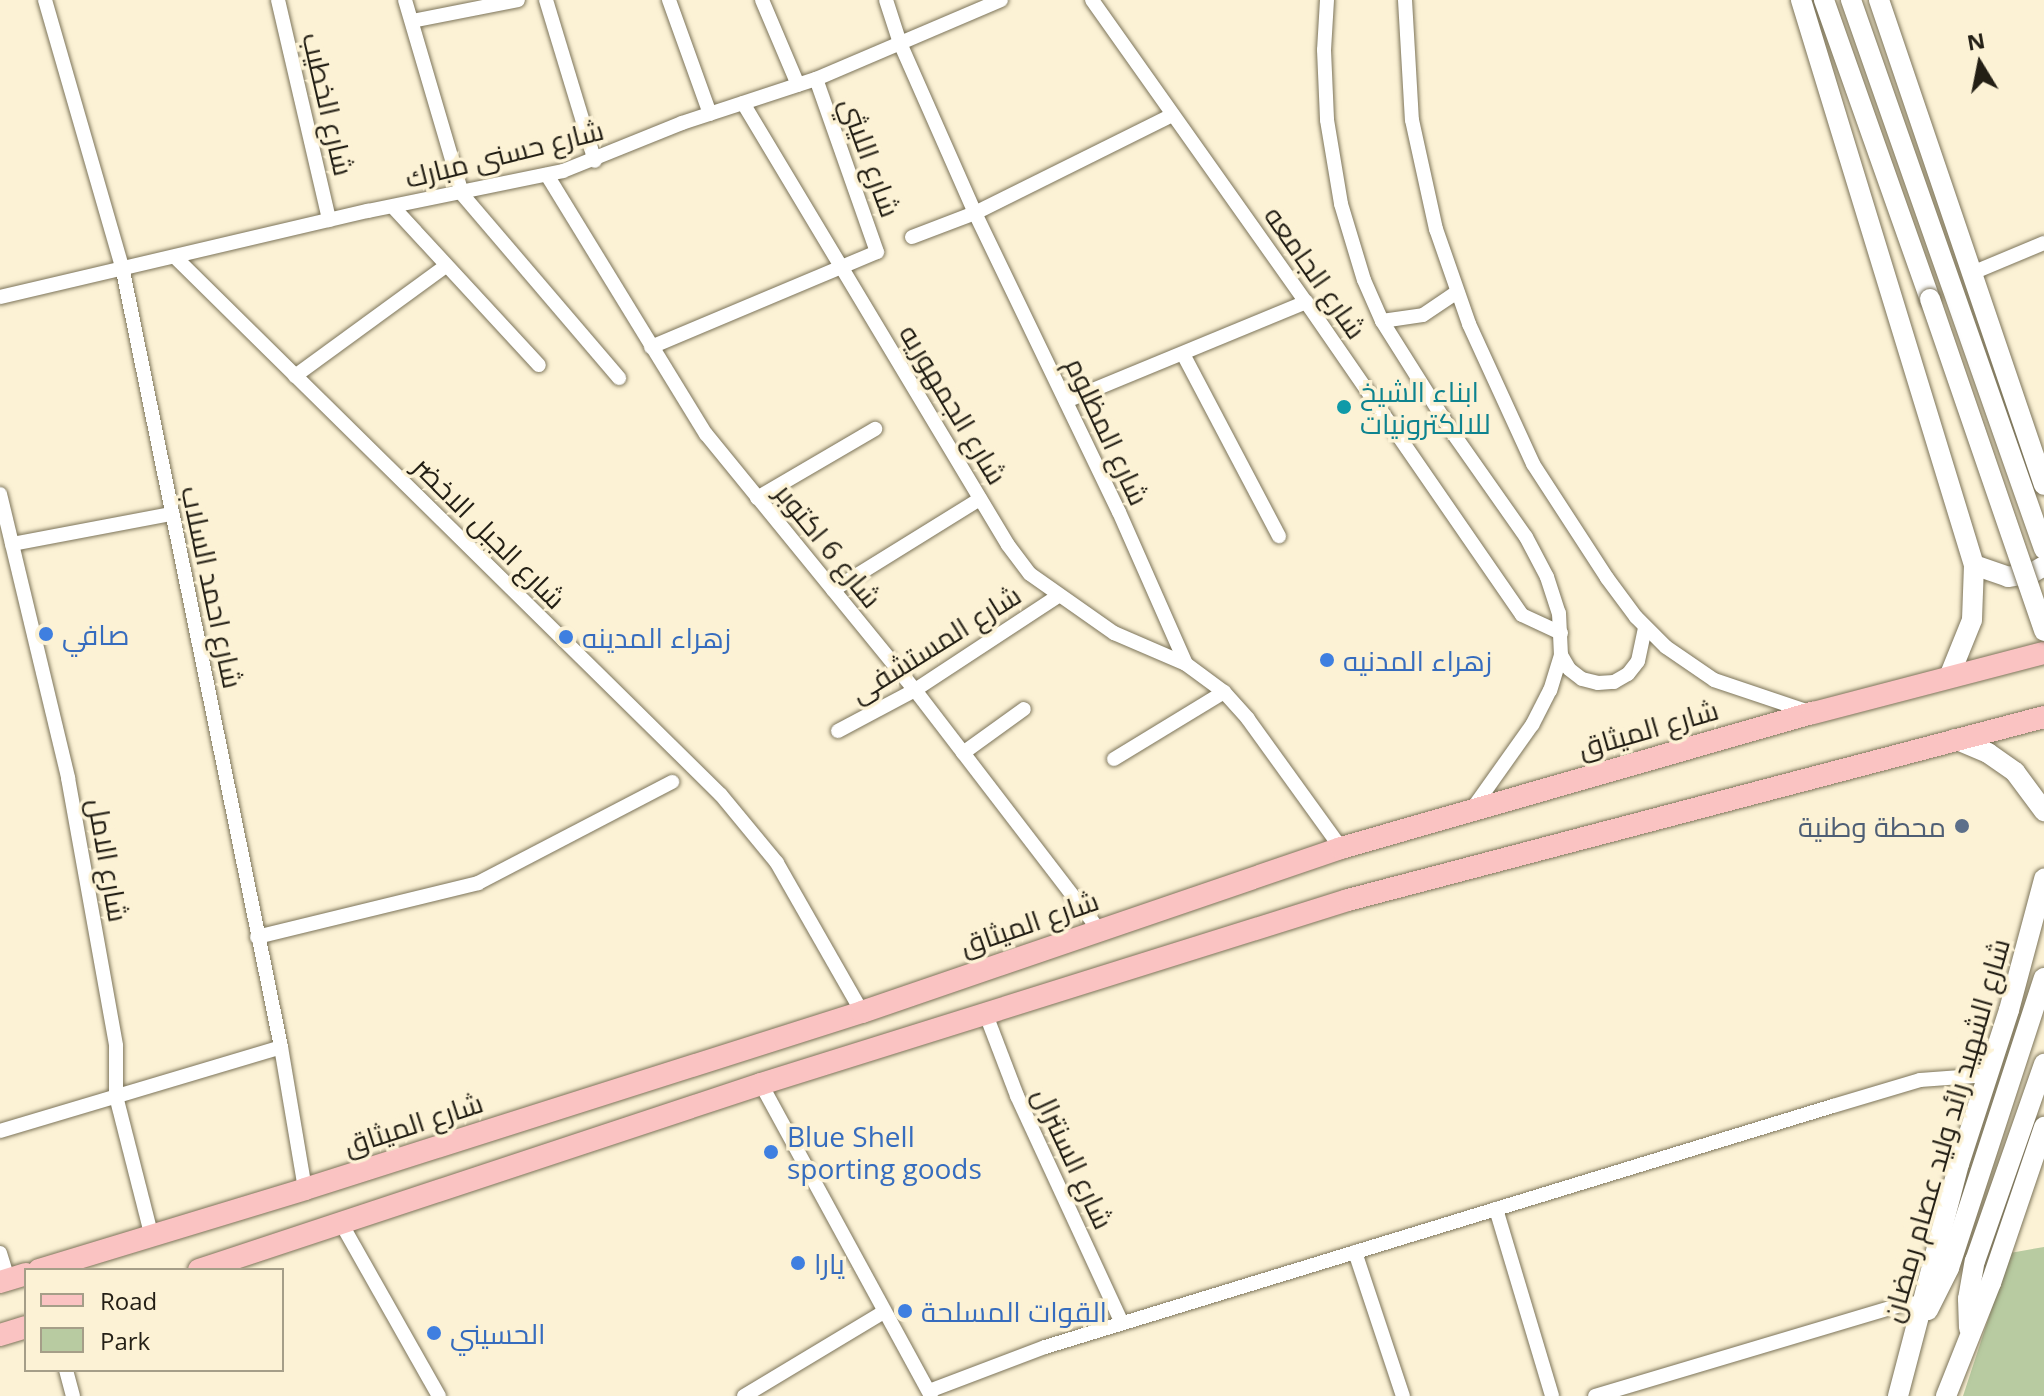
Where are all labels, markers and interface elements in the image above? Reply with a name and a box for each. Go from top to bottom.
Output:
north arrow [1940,24,2020,104]
text: N [1964,24,1987,57]
street label: شارع الخطيب [296,29,362,179]
street label: شارع الليثي [834,93,908,221]
street label: شارع حسنى مبارك [401,112,607,194]
street label: شارع الجامعه [1258,199,1374,345]
street label: شارع الجمهوريه [893,318,1015,490]
street label: شارع المظلوم [1059,352,1157,510]
place label: ابناء الشيخ للالكترونيات [1360,374,1491,440]
marker: ابناء الشيخ للالكترونيات [1335,398,1353,416]
street label: شارع الجبل الاخضر [407,449,573,615]
street label: شارع 6 اكتوبر [769,476,889,614]
street label: شارع احمد السلاب [175,483,251,691]
street label: شارع المستشفى [844,577,1026,709]
place label: صافي [62,617,129,651]
place label: زهراء المدينه [582,620,731,654]
marker: صافي [37,625,55,643]
marker: زهراء المدينه [557,628,575,646]
place label: زهراء المدنيه [1343,643,1492,677]
marker: زهراء المدنيه [1318,651,1336,669]
street label: شارع الميثاق [1574,692,1722,764]
street label: شارع الامل [82,796,136,924]
place label: محطة وطنية [1798,809,1946,843]
marker: محطة وطنية [1953,817,1971,835]
street label: شارع الميثاق [955,883,1103,961]
street label: شارع الشهيد رائد وليد عصام رمضان [1874,934,2016,1326]
street label: شارع السنترال [1027,1082,1121,1234]
street label: شارع الميثاق [339,1085,487,1161]
place label: Blue Shell sporting goods [787,1119,982,1185]
marker: Blue Shell sporting goods [762,1143,780,1161]
place label: يارا [814,1246,845,1280]
marker: يارا [789,1254,807,1272]
legend [24,1268,284,1372]
text: Road [100,1284,157,1317]
place label: القوات المسلحة [921,1294,1107,1328]
marker: القوات المسلحة [896,1302,914,1320]
place label: الحسيني [450,1316,546,1350]
text: Park [100,1324,150,1357]
marker: الحسيني [425,1324,443,1342]

